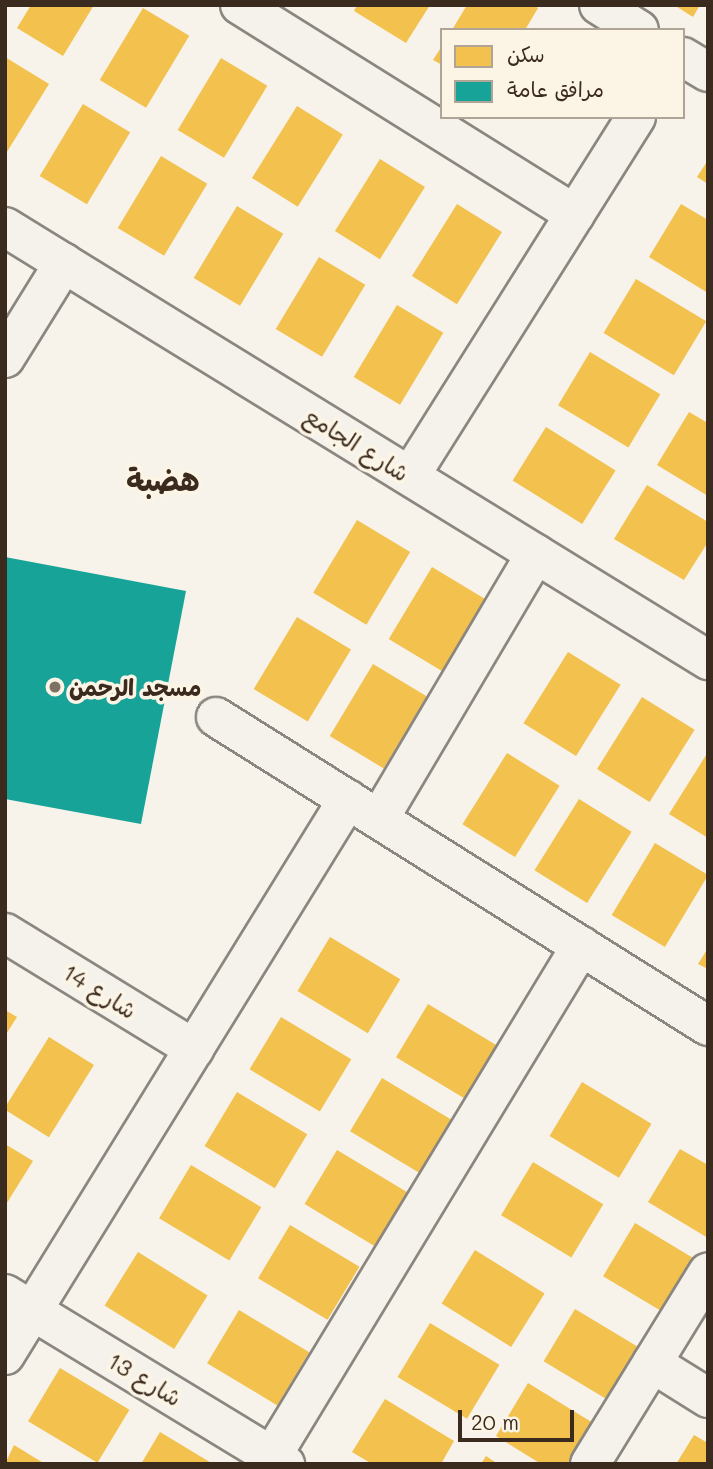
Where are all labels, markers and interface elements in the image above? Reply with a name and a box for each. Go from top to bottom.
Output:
legend [440,28,685,119]
text: سكن [507,40,545,67]
text: مرافق عامة [507,75,604,102]
street label: شارع الجامع [300,401,414,487]
district label: هضبة [126,461,200,497]
place label: مسجد الرحمن [69,673,201,701]
marker: مسجد الرحمن [47,679,63,695]
street label: شارع 14 [58,958,142,1024]
street label: شارع 13 [103,1346,187,1412]
scale bar [461,1396,576,1440]
text: 20 m [471,1408,519,1435]

